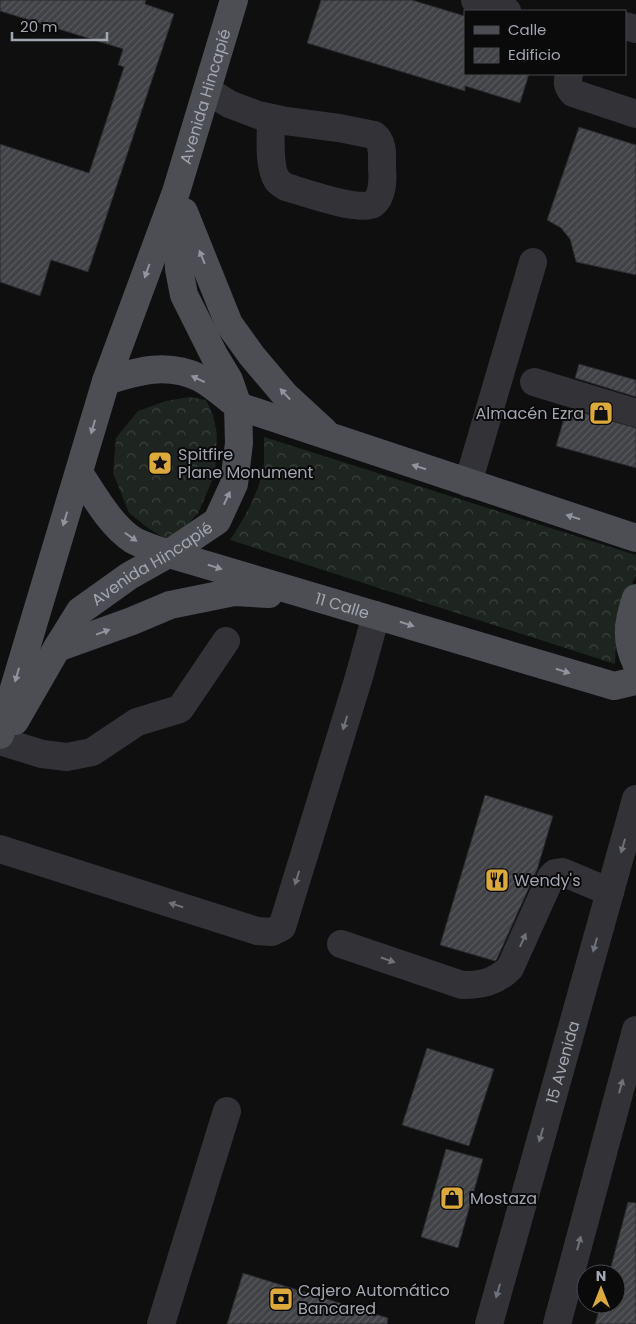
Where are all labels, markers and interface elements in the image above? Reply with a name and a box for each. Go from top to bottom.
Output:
scale bar [12,10,108,42]
legend [464,10,626,75]
text: 20 m [20,16,58,37]
text: Calle [508,19,546,40]
street label: Avenida Hincapié [174,26,237,167]
text: Edificio [508,44,561,65]
one-way arrow [198,249,206,264]
one-way arrow [143,264,151,279]
one-way arrow [191,374,205,382]
one-way arrow [279,389,291,401]
shop icon: Almacén Ezra [588,400,614,426]
place label: Almacén Ezra [476,402,584,425]
one-way arrow [88,420,96,435]
place label: Spitfire Plane Monument [178,443,314,484]
place icon: Spitfire Plane Monument [147,450,173,476]
one-way arrow [411,462,426,470]
one-way arrow [224,491,232,505]
one-way arrow [61,512,69,527]
one-way arrow [565,513,580,521]
street label: Avenida Hincapié [87,516,217,611]
one-way arrow [124,532,138,542]
one-way arrow [207,564,222,572]
street label: 11 Calle [312,587,372,625]
one-way arrow [399,621,414,629]
one-way arrow [96,628,111,636]
one-way arrow [13,667,21,682]
one-way arrow [555,667,570,675]
one-way arrow [340,716,348,731]
one-way arrow [619,839,627,854]
restaurant icon: Wendy's [484,867,510,893]
place label: Wendy's [514,869,581,892]
one-way arrow [293,871,300,886]
one-way arrow [168,901,183,909]
one-way arrow [519,933,527,947]
one-way arrow [590,937,598,952]
one-way arrow [380,956,395,964]
street label: 15 Avenida [540,1018,585,1106]
one-way arrow [617,1079,625,1094]
one-way arrow [537,1127,545,1142]
shop icon: Mostaza [439,1185,465,1211]
place label: Mostaza [470,1187,537,1210]
one-way arrow [575,1236,583,1251]
north arrow [576,1264,626,1314]
text: N [596,1266,606,1286]
place label: Cajero Automático Bancared [298,1279,450,1320]
one-way arrow [493,1284,501,1299]
bank icon: Cajero Automático Bancared [268,1286,294,1312]

